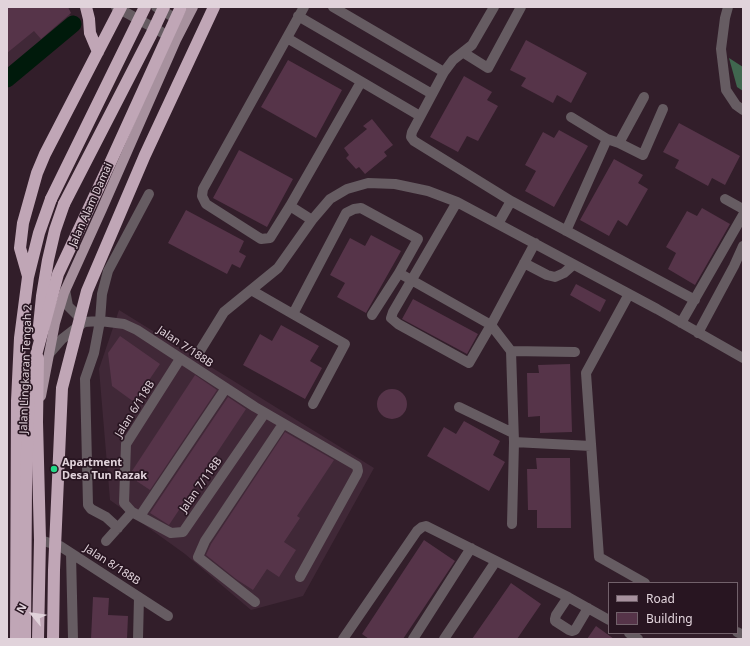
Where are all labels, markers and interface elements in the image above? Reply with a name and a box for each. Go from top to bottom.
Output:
street label: Jalan Alam Damai [67,161,115,249]
street label: Jalan Lingkaran Tengah 2 [17,304,35,434]
street label: Jalan 7/188B [155,324,215,370]
street label: Jalan 6/118B [112,378,158,440]
street label: Jalan 7/118B [177,455,225,515]
place label: Apartment Desa Tun Razak [62,456,147,482]
marker: Apartment Desa Tun Razak [49,464,59,474]
street label: Jalan 8/188B [81,542,143,588]
legend [608,582,738,634]
text: Road [646,590,675,607]
north arrow [12,594,52,634]
text: N [12,600,30,615]
text: Building [646,610,693,627]

